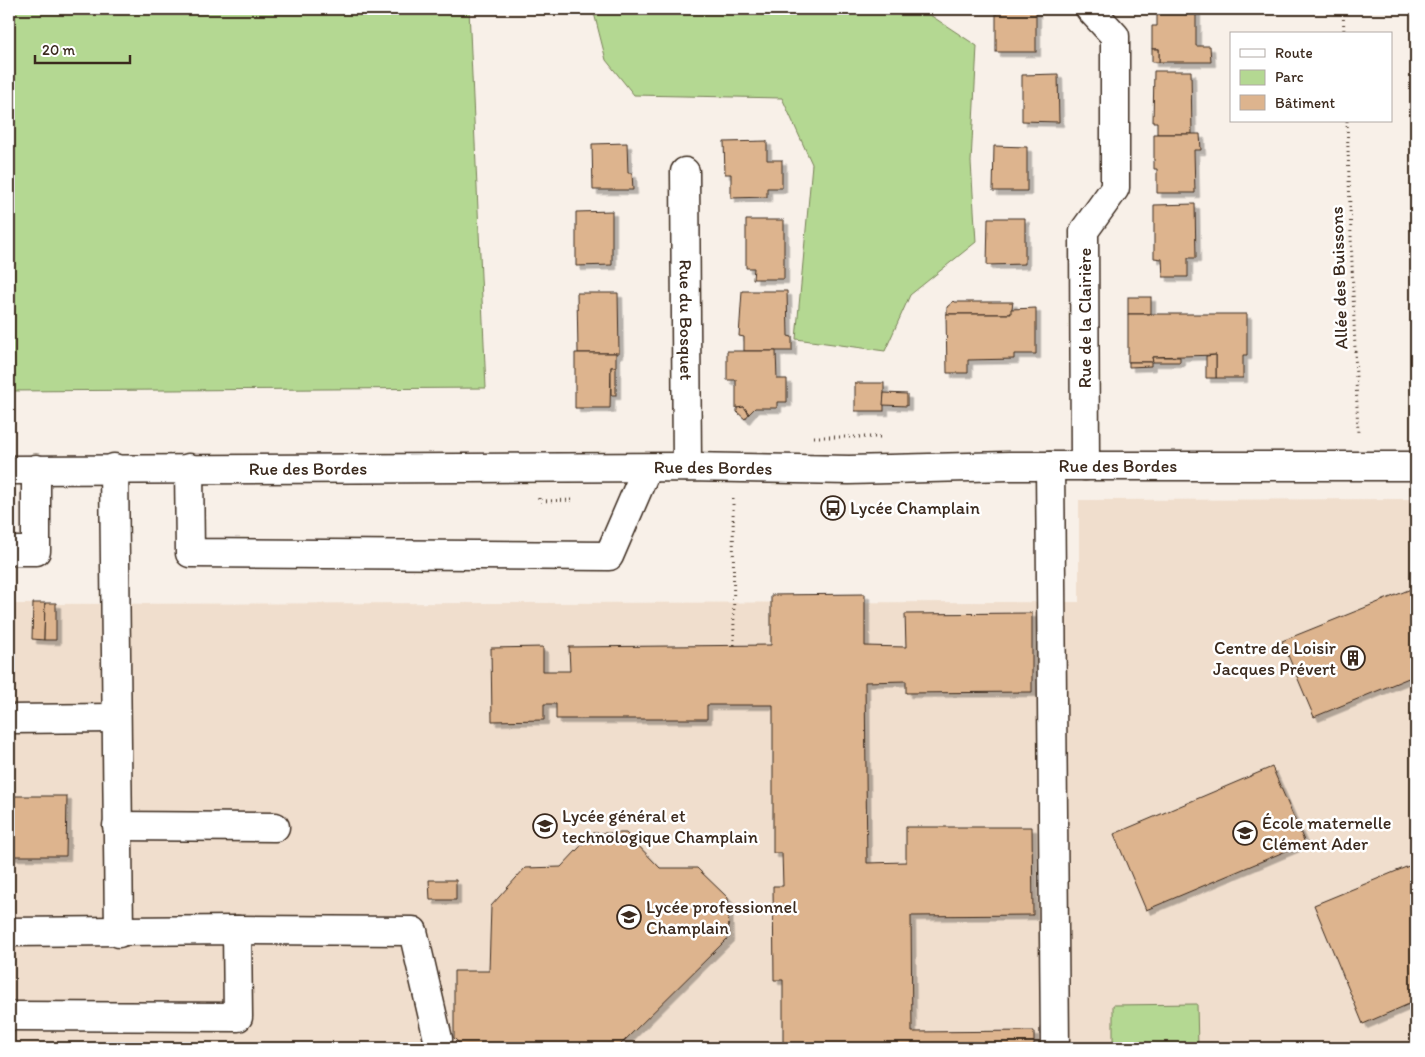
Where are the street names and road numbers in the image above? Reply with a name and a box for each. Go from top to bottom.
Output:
street label: Allée des Buissons [1326,206,1352,350]
street label: Rue de la Clairière [1074,248,1096,388]
street label: Rue du Bosquet [675,259,697,381]
street label: Rue des Bordes [1059,455,1177,477]
street label: Rue des Bordes [654,456,773,480]
street label: Rue des Bordes [249,457,367,480]

